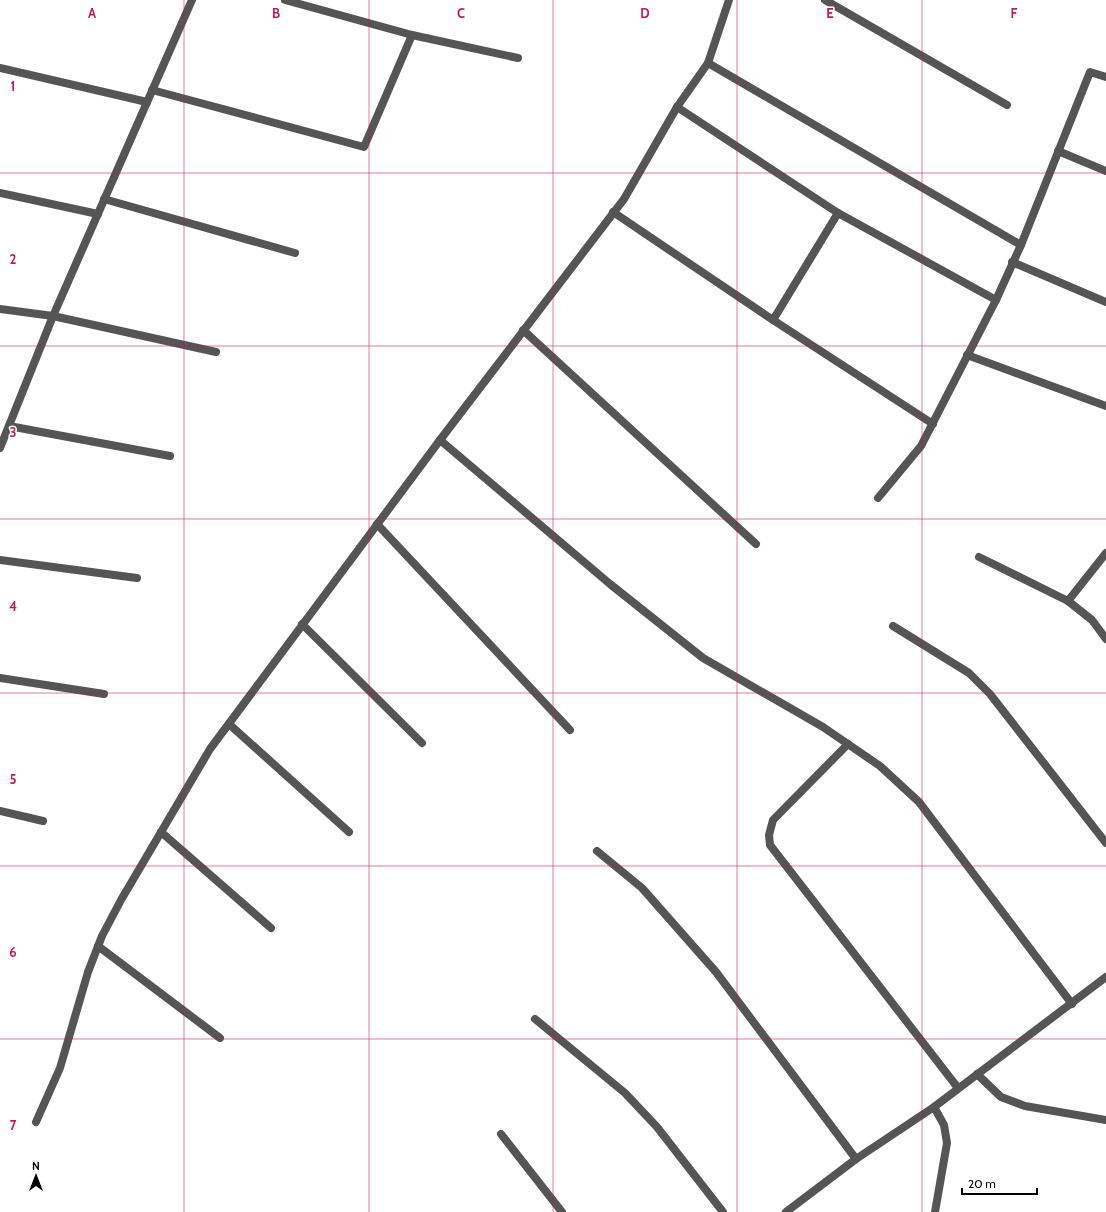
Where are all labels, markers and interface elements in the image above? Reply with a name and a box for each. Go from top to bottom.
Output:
text: A [88,5,97,21]
text: B [272,5,280,21]
text: C [457,5,465,21]
text: D [640,5,650,21]
text: E [826,5,834,21]
text: F [1011,5,1018,21]
text: 1 [11,78,15,94]
text: 2 [10,251,17,267]
text: 3 [9,424,17,440]
text: 4 [9,598,17,614]
text: 5 [10,771,17,787]
text: 6 [9,944,17,960]
text: 7 [10,1117,17,1133]
north arrow [16,1156,56,1196]
text: N [32,1159,40,1173]
scale bar [962,1170,1037,1196]
text: 20 m [968,1176,996,1191]

